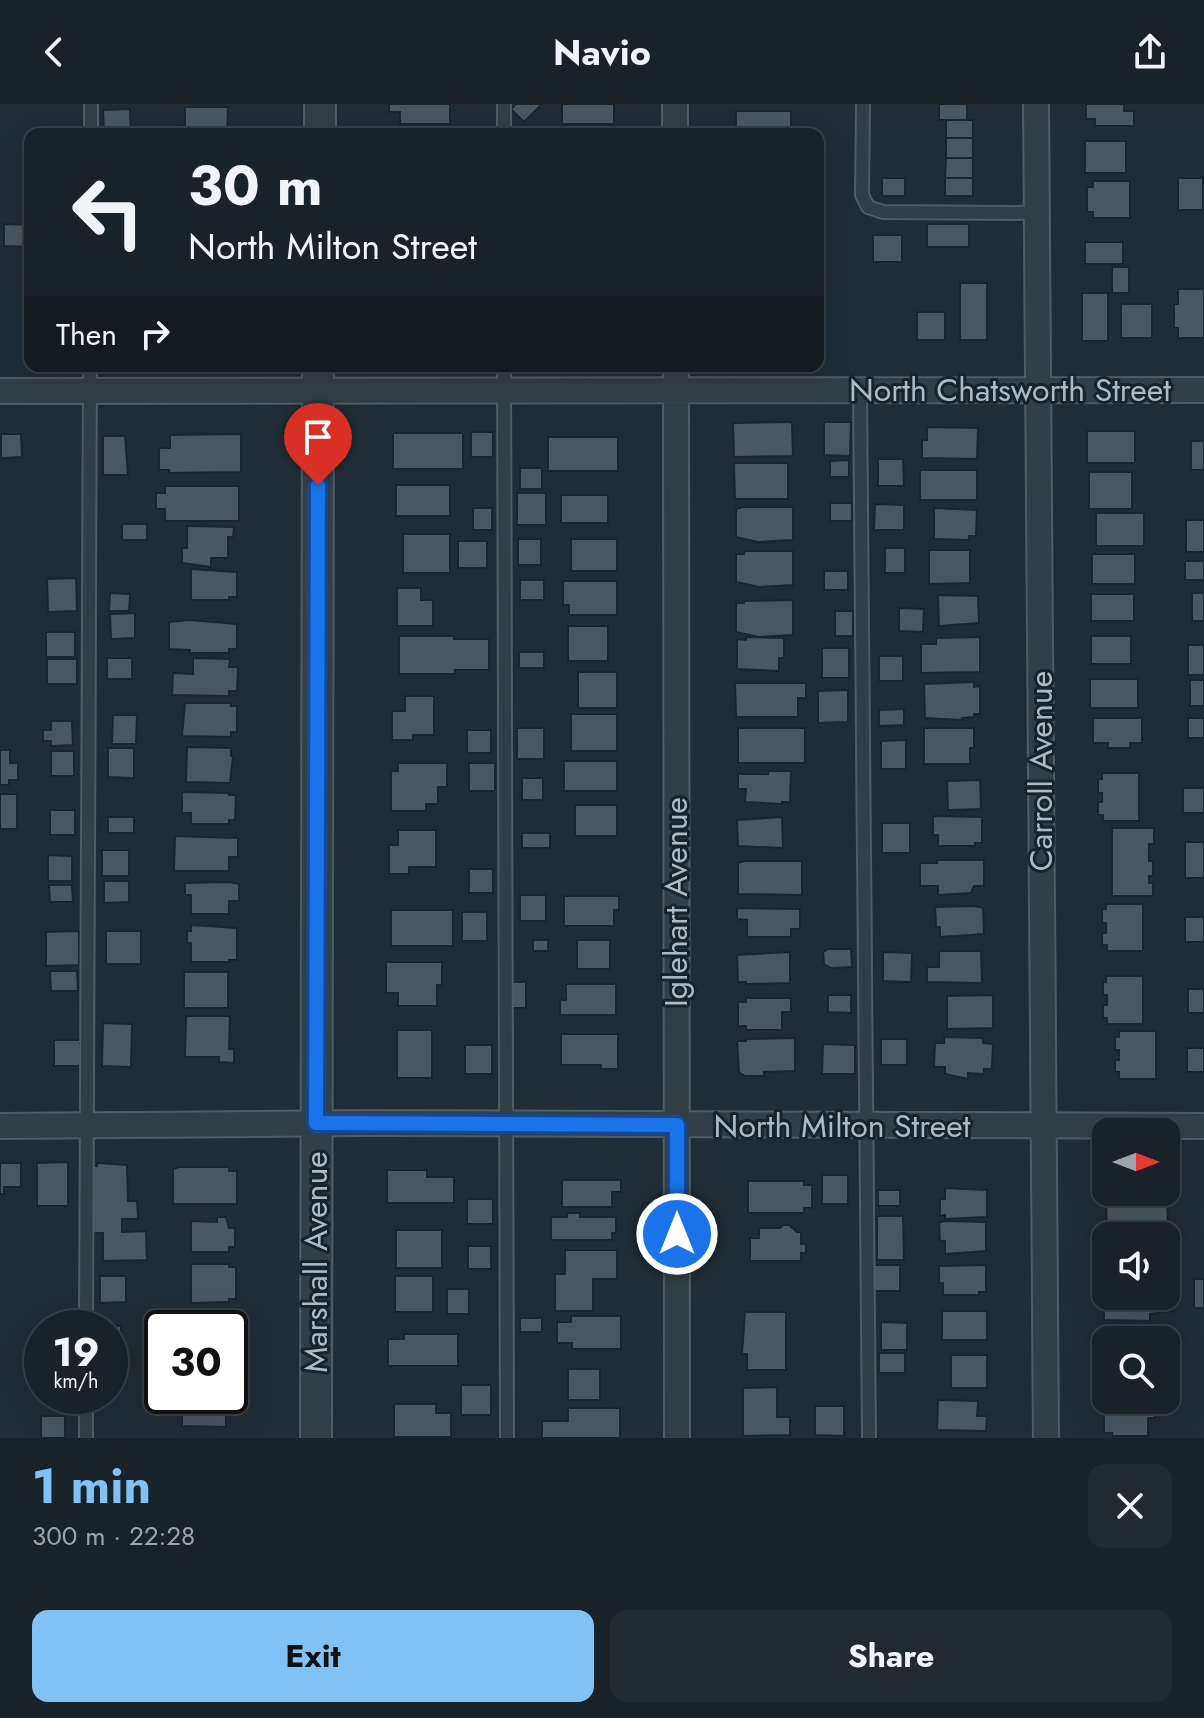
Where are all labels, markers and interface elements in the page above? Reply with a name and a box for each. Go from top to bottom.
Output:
text: Navio [553,26,651,78]
icon: back [32,30,76,74]
icon: share [1128,30,1172,74]
text: 30 m [188,145,323,226]
icon: left [56,160,160,264]
text: North Milton Street [188,220,477,272]
icon: right [133,312,177,356]
text: Then [56,313,117,356]
street label: North Chatsworth Street [849,367,1171,413]
pin [284,403,352,485]
icon: arrive [296,415,340,459]
street label: Carroll Avenue [1018,671,1064,871]
street label: Iglehart Avenue [653,797,699,1007]
street label: North Milton Street [714,1103,971,1149]
north arrow [1092,1118,1180,1206]
map controls [1092,1118,1180,1414]
street label: Marshall Avenue [293,1151,339,1373]
position arrow [635,1192,719,1276]
button: sound [1092,1222,1180,1310]
speed limit sign: 30 [144,1310,248,1414]
text: 19 [52,1323,100,1381]
button: search [1092,1326,1180,1414]
text: km/h [53,1367,99,1396]
text: 1 min [32,1452,151,1521]
button: close [1088,1464,1172,1548]
text: 300 m · 22:28 [32,1517,195,1555]
button: Exit [32,1610,594,1702]
button: Share [610,1610,1172,1702]

